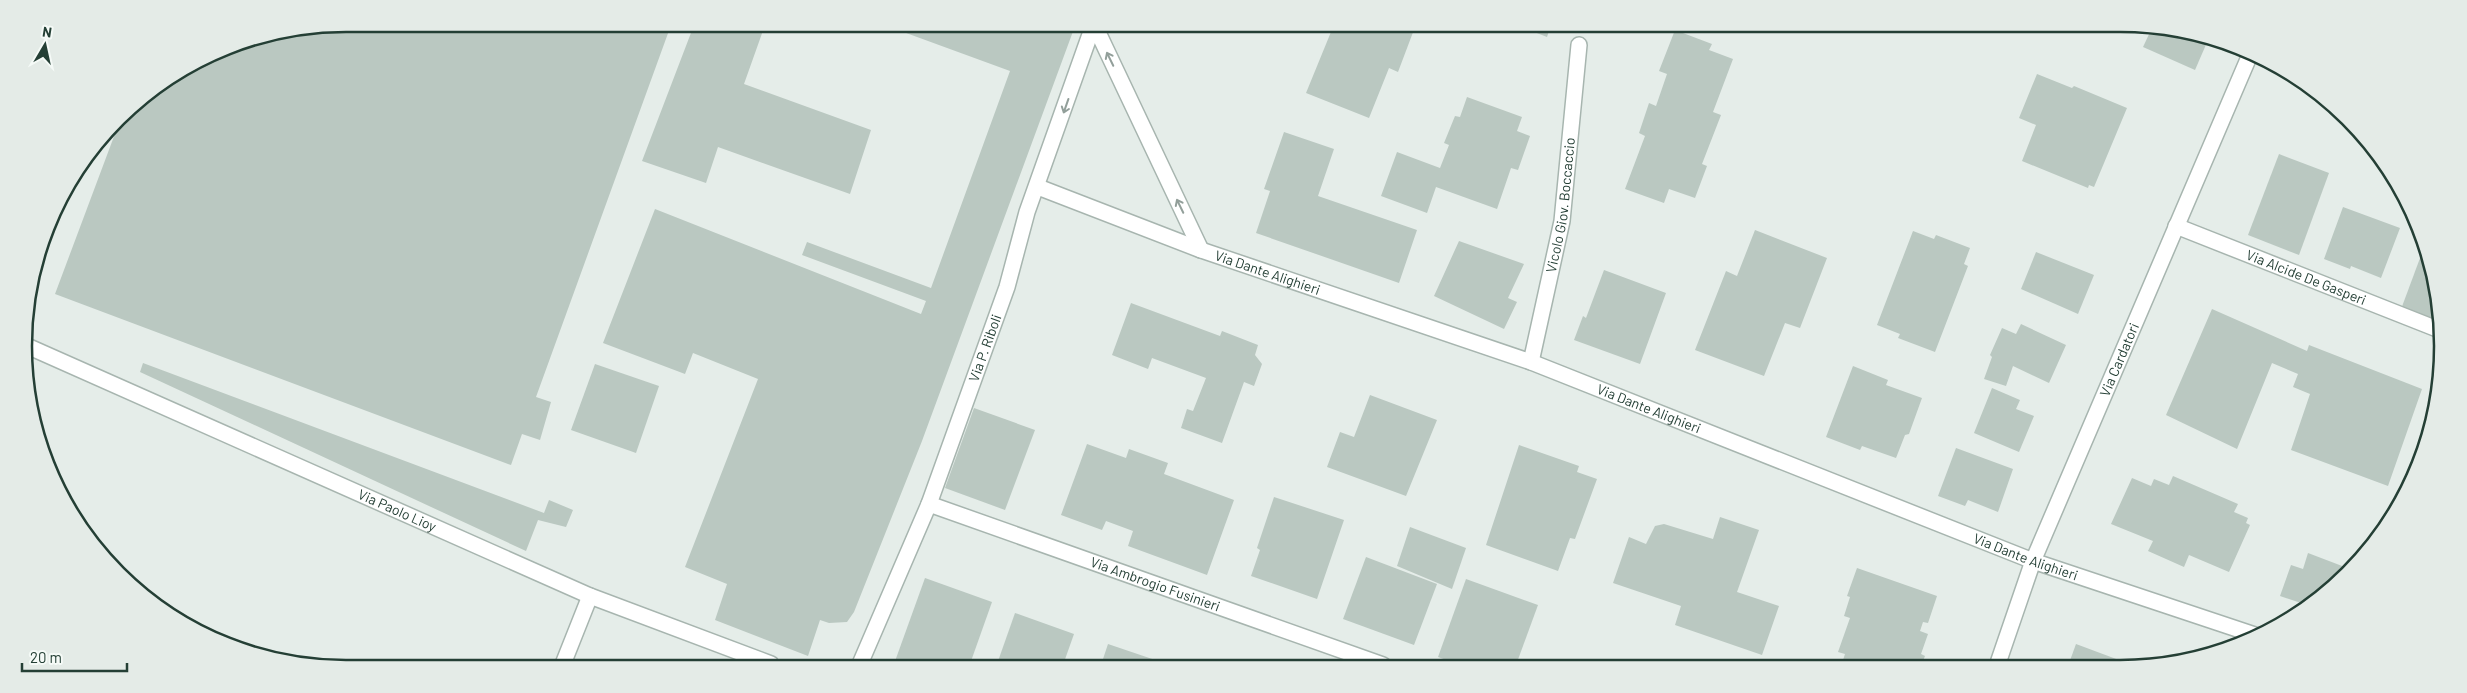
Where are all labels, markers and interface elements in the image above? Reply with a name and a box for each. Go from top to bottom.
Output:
north arrow [20,20,70,70]
text: N [41,23,53,41]
one-way arrow [1105,52,1114,67]
one-way arrow [1061,97,1070,113]
street label: Vicolo Giov. Boccaccio [1542,137,1578,274]
one-way arrow [1175,198,1185,213]
street label: Via Dante Alighieri [1213,246,1323,298]
street label: Via Alcide De Gasperi [2244,246,2369,308]
street label: Via P. Riboli [965,312,1005,384]
street label: Via Cardatori [2096,320,2142,399]
street label: Via Dante Alighieri [1595,380,1703,436]
street label: Via Paolo Lioy [356,485,440,535]
street label: Via Dante Alighieri [1971,529,2080,583]
street label: Via Ambrogio Fusinieri [1088,553,1223,615]
scale bar [22,640,128,672]
text: 20 m [30,648,62,666]

